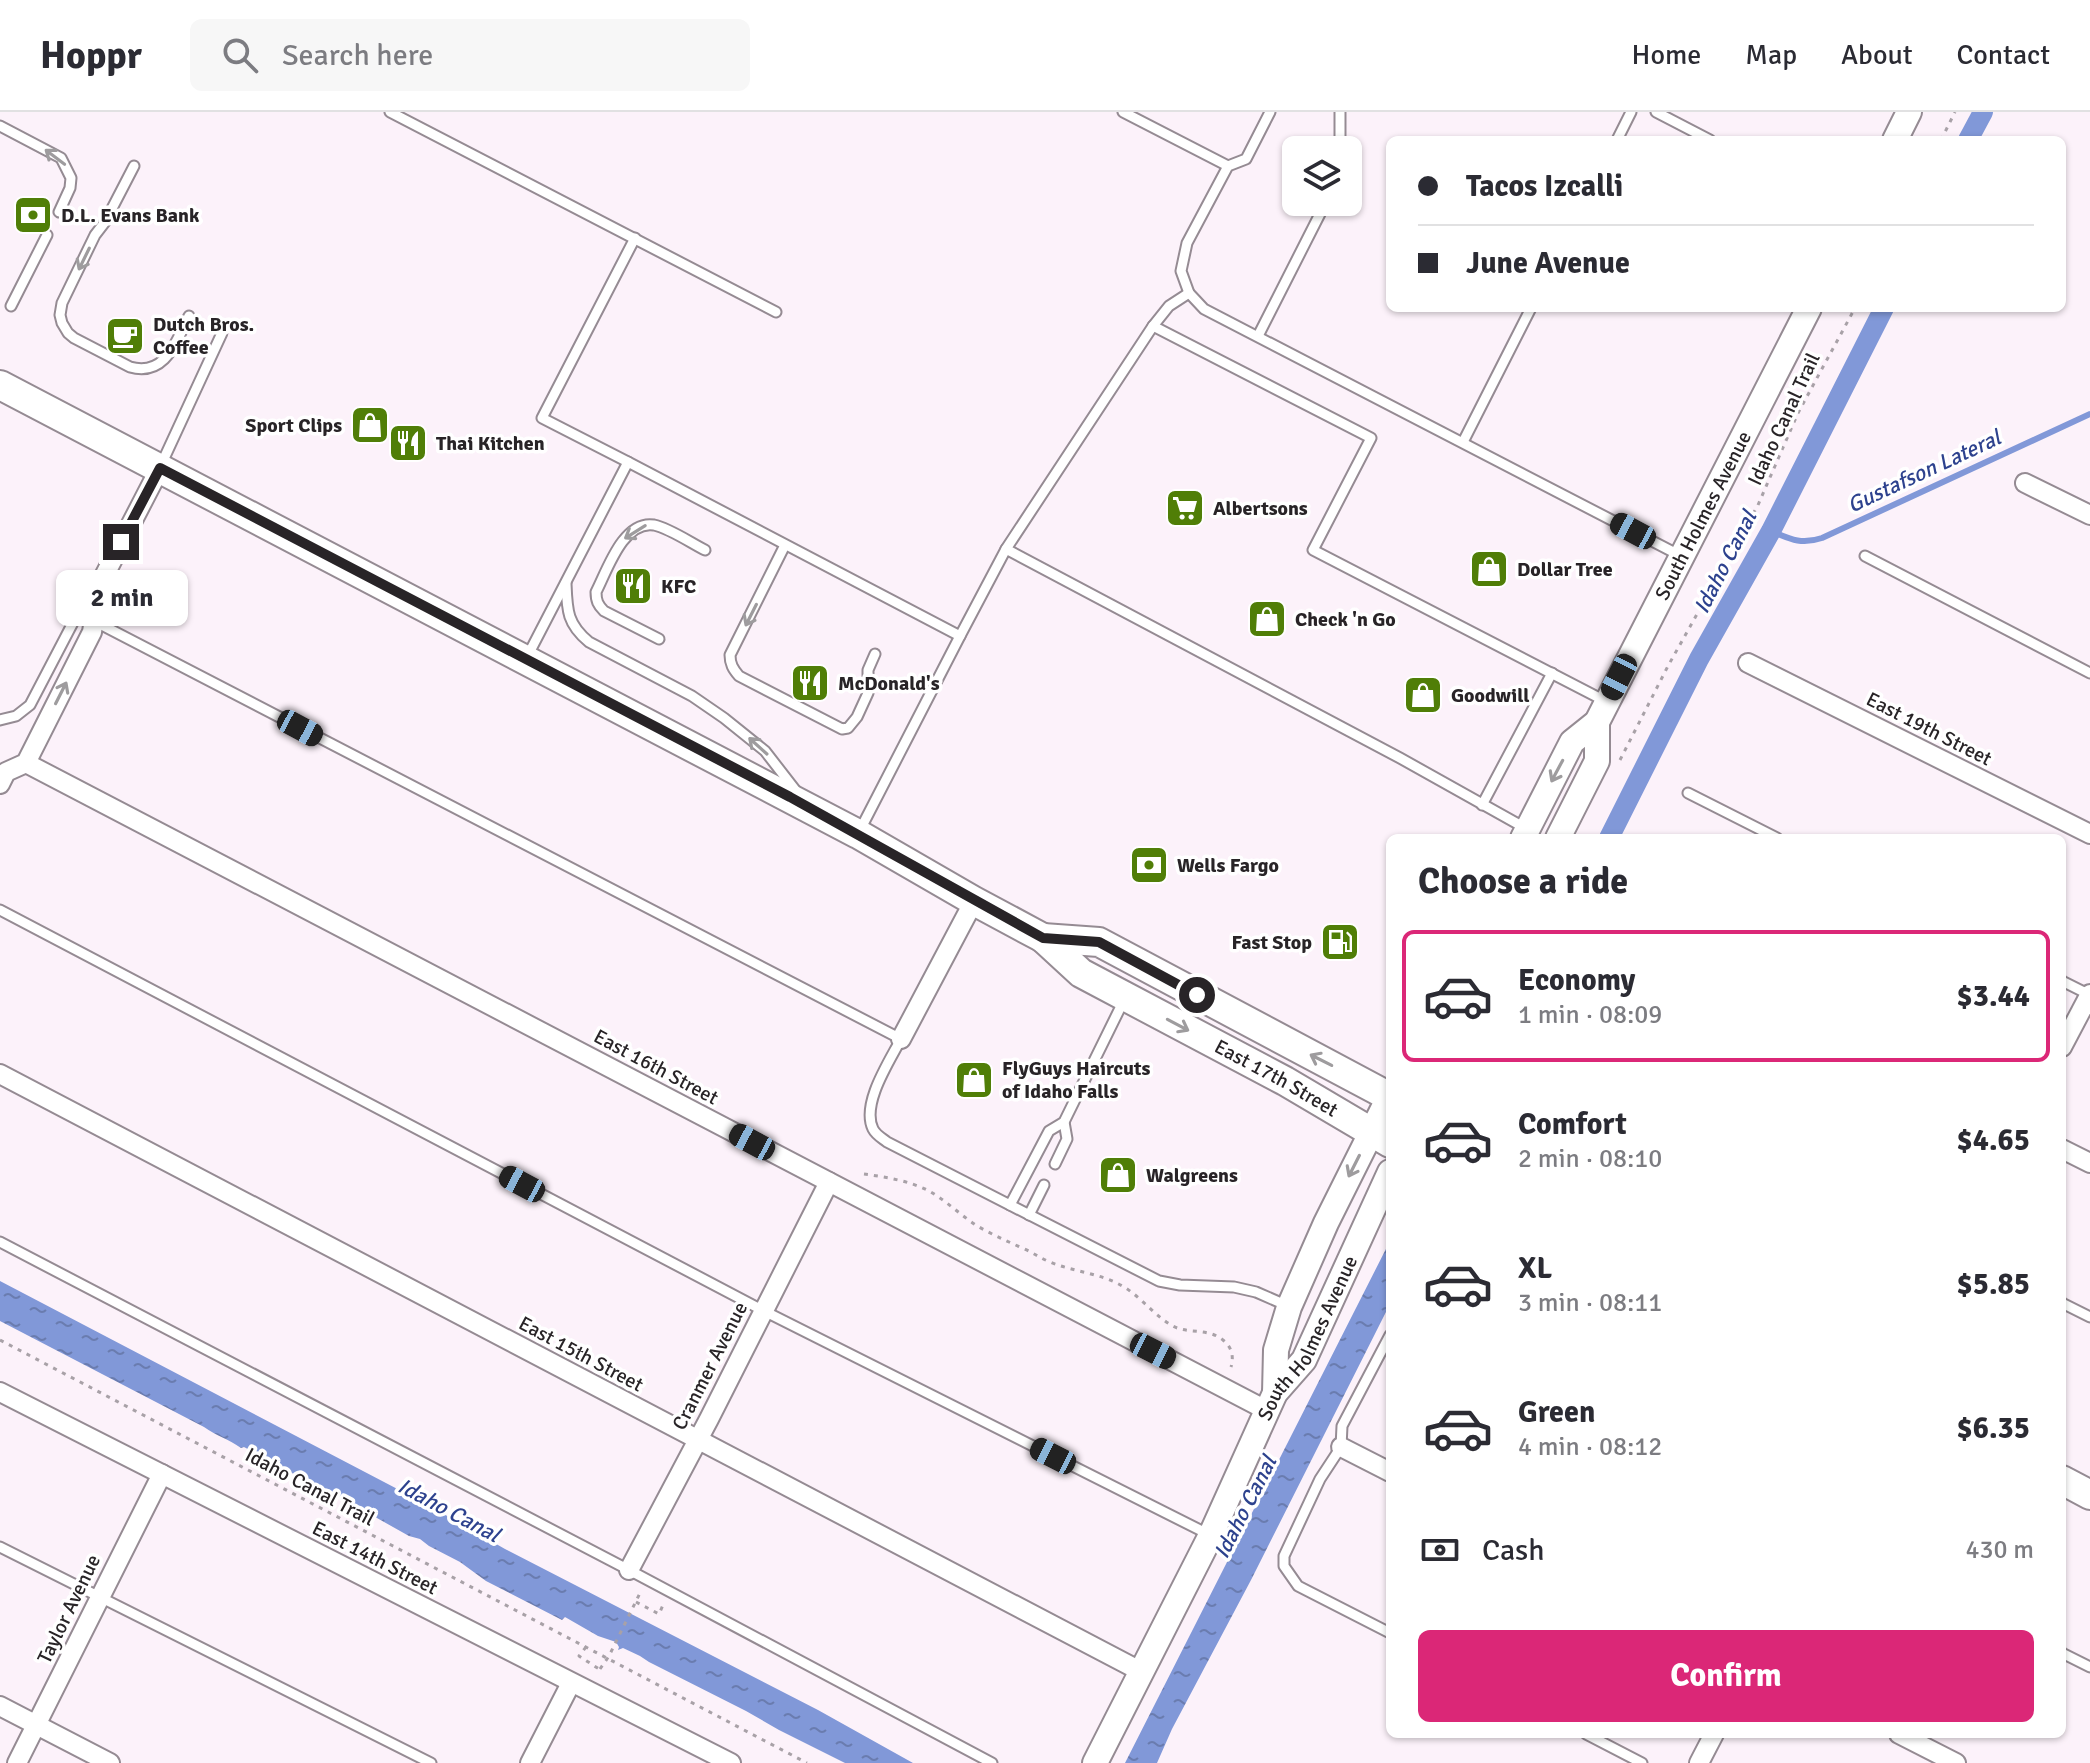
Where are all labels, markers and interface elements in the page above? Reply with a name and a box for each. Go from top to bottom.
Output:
search box [190,19,750,91]
text: Hoppr [40,32,142,79]
icon: search [218,33,262,77]
text: Search here [282,37,433,74]
text: Home [1632,38,1701,72]
text: Map [1745,38,1797,72]
text: About [1841,38,1913,72]
text: Contact [1957,38,2050,72]
map controls [1282,136,1362,216]
button: layers [1282,136,1362,216]
one-way arrow [45,149,66,166]
text: Tacos Izcalli [1466,168,1623,205]
bank icon: D.L. Evans Bank [12,194,54,236]
place label: D.L. Evans Bank [61,203,200,228]
text: June Avenue [1466,245,1630,282]
one-way arrow [75,246,91,270]
place label: Dutch Bros. Coffee [153,312,254,360]
cafe icon: Dutch Bros. Coffee [104,315,146,357]
street label: Idaho Canal Trail [1742,349,1826,489]
shop icon: Sport Clips [349,404,391,446]
place label: Sport Clips [245,413,342,438]
restaurant icon: Thai Kitchen [387,422,429,464]
water label: Gustafson Lateral [1843,423,2006,518]
street label: South Holmes Avenue [1649,427,1756,604]
place label: Thai Kitchen [436,431,545,456]
supermarket icon: Albertsons [1164,487,1206,529]
place label: Albertsons [1213,496,1308,521]
water label: Idaho Canal [1688,505,1763,618]
car [1606,509,1660,553]
route end [103,524,139,560]
one-way arrow [625,524,647,541]
shop icon: Dollar Tree [1468,548,1510,590]
place label: Dollar Tree [1517,557,1613,582]
restaurant icon: KFC [612,565,654,607]
callout: 2 min [55,570,187,626]
place label: KFC [661,574,696,599]
text: 2 min [91,582,153,614]
shop icon: Check 'n Go [1246,598,1288,640]
one-way arrow [742,602,758,626]
place label: Check 'n Go [1295,607,1396,632]
car [1597,650,1641,704]
restaurant icon: McDonald's [789,662,831,704]
place label: McDonald's [838,671,940,696]
shop icon: Goodwill [1402,674,1444,716]
one-way arrow [54,682,70,706]
place label: Goodwill [1451,683,1530,708]
street label: East 19th Street [1862,687,1996,771]
car [273,706,327,750]
one-way arrow [749,738,769,756]
one-way arrow [1549,759,1565,783]
bank icon: Wells Fargo [1128,844,1170,886]
place label: Wells Fargo [1177,853,1279,878]
text: Choose a ride [1418,859,1628,904]
fuel station icon: Fast Stop [1319,921,1361,963]
place label: Fast Stop [1231,930,1312,955]
icon: car [1422,960,1494,1032]
text: Economy [1518,962,1635,999]
route start [1179,977,1215,1013]
text: $3.44 [1957,978,2030,1015]
text: 1 min · 08:09 [1518,999,1662,1031]
one-way arrow [1166,1017,1189,1033]
street label: East 16th Street [589,1024,723,1110]
street label: East 17th Street [1210,1034,1343,1122]
one-way arrow [1309,1051,1333,1067]
place label: FlyGuys Haircuts of Idaho Falls [1002,1056,1151,1104]
shop icon: FlyGuys Haircuts of Idaho Falls [953,1059,995,1101]
icon: car [1422,1104,1494,1176]
text: Comfort [1518,1106,1627,1143]
car [725,1120,779,1164]
text: $4.65 [1957,1122,2030,1159]
text: 2 min · 08:10 [1518,1143,1662,1175]
shop icon: Walgreens [1097,1154,1139,1196]
one-way arrow [1346,1154,1362,1178]
car [495,1162,549,1206]
place label: Walgreens [1146,1163,1238,1188]
icon: car [1422,1248,1494,1320]
text: XL [1518,1250,1552,1287]
street label: South Holmes Avenue [1252,1251,1363,1424]
text: $5.85 [1957,1266,2030,1303]
text: 3 min · 08:11 [1518,1287,1662,1319]
street label: Cranmer Avenue [667,1298,753,1434]
street label: East 15th Street [514,1311,648,1397]
car [1126,1329,1180,1373]
icon: car [1422,1392,1494,1464]
text: Green [1518,1394,1595,1431]
text: $6.35 [1957,1410,2030,1447]
text: 4 min · 08:12 [1518,1431,1662,1463]
car [1026,1434,1080,1478]
street label: Idaho Canal Trail [241,1442,379,1532]
water label: Idaho Canal [1208,1450,1283,1563]
water label: Idaho Canal [393,1472,506,1549]
street label: East 14th Street [308,1516,442,1600]
icon: cash [1418,1528,1462,1572]
text: Cash [1482,1532,1545,1569]
text: 430 m [1965,1534,2034,1566]
street label: Taylor Avenue [32,1550,106,1668]
button: Confirm [1418,1630,2034,1722]

